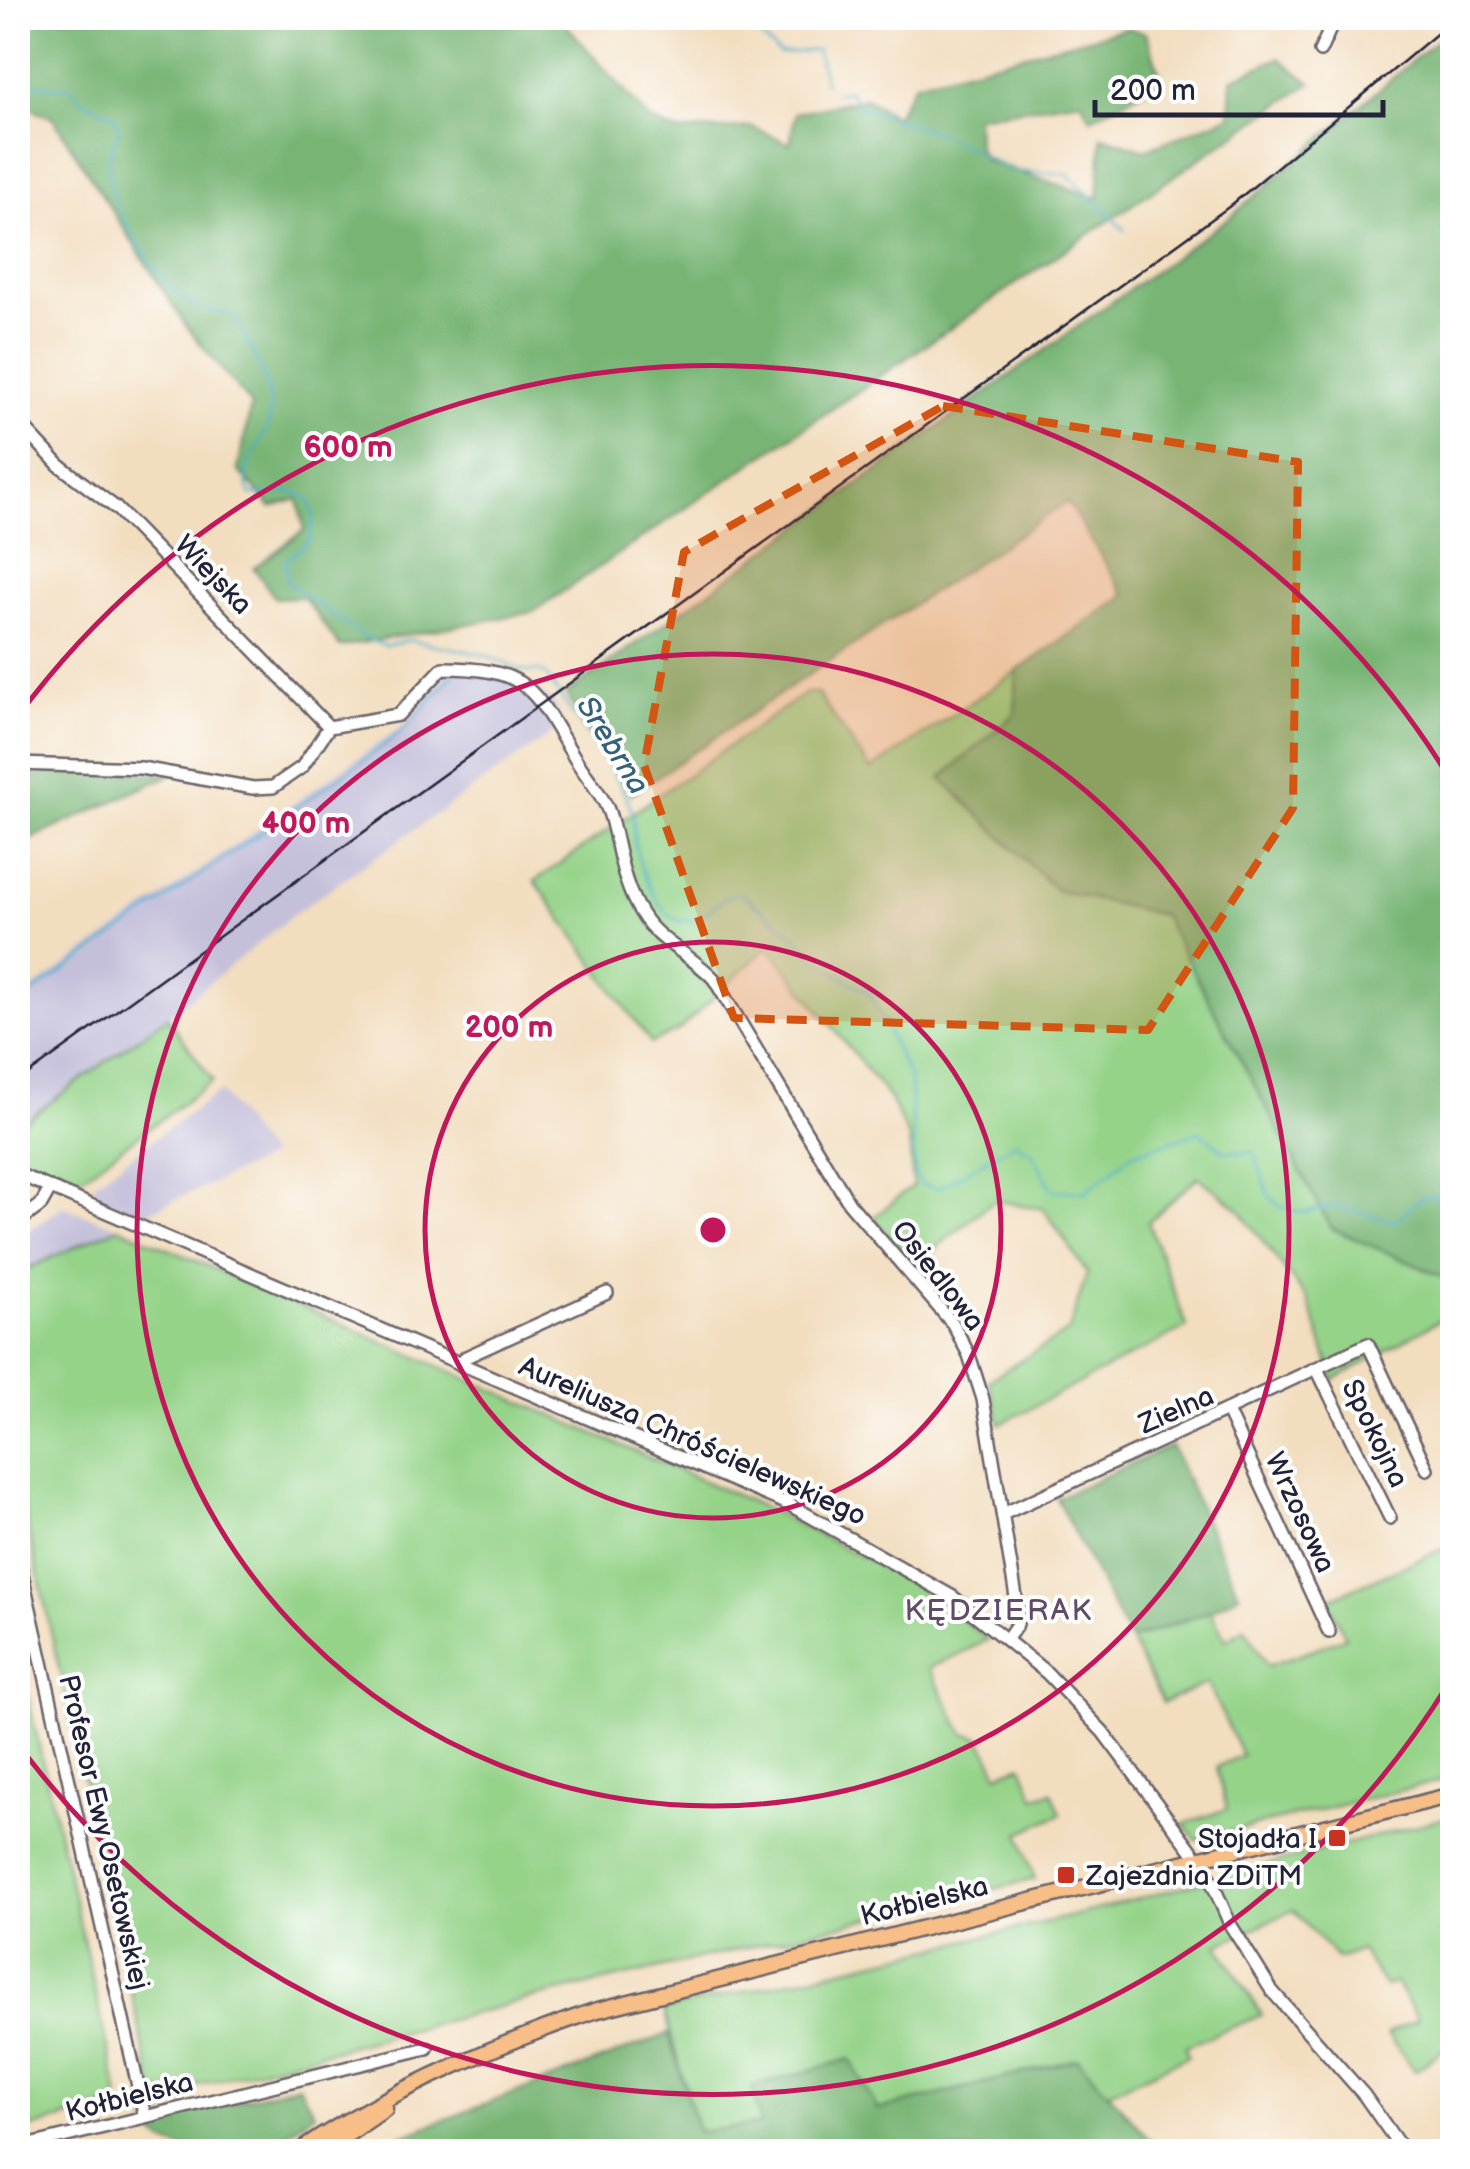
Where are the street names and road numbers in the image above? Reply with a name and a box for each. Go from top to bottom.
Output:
street label: Wiejska [167,529,258,621]
street label: Osiedlowa [885,1214,991,1338]
street label: Aureliusza Chróścielewskiego [514,1350,871,1533]
street label: Spokojna [1334,1374,1415,1493]
street label: Zielna [1133,1379,1219,1442]
street label: Wrzosowa [1257,1447,1342,1578]
street label: Profesor Ewy Osetowskiej [51,1672,156,1993]
street label: Kołbielska [857,1870,992,1933]
street label: Kołbielska [62,2066,197,2129]

